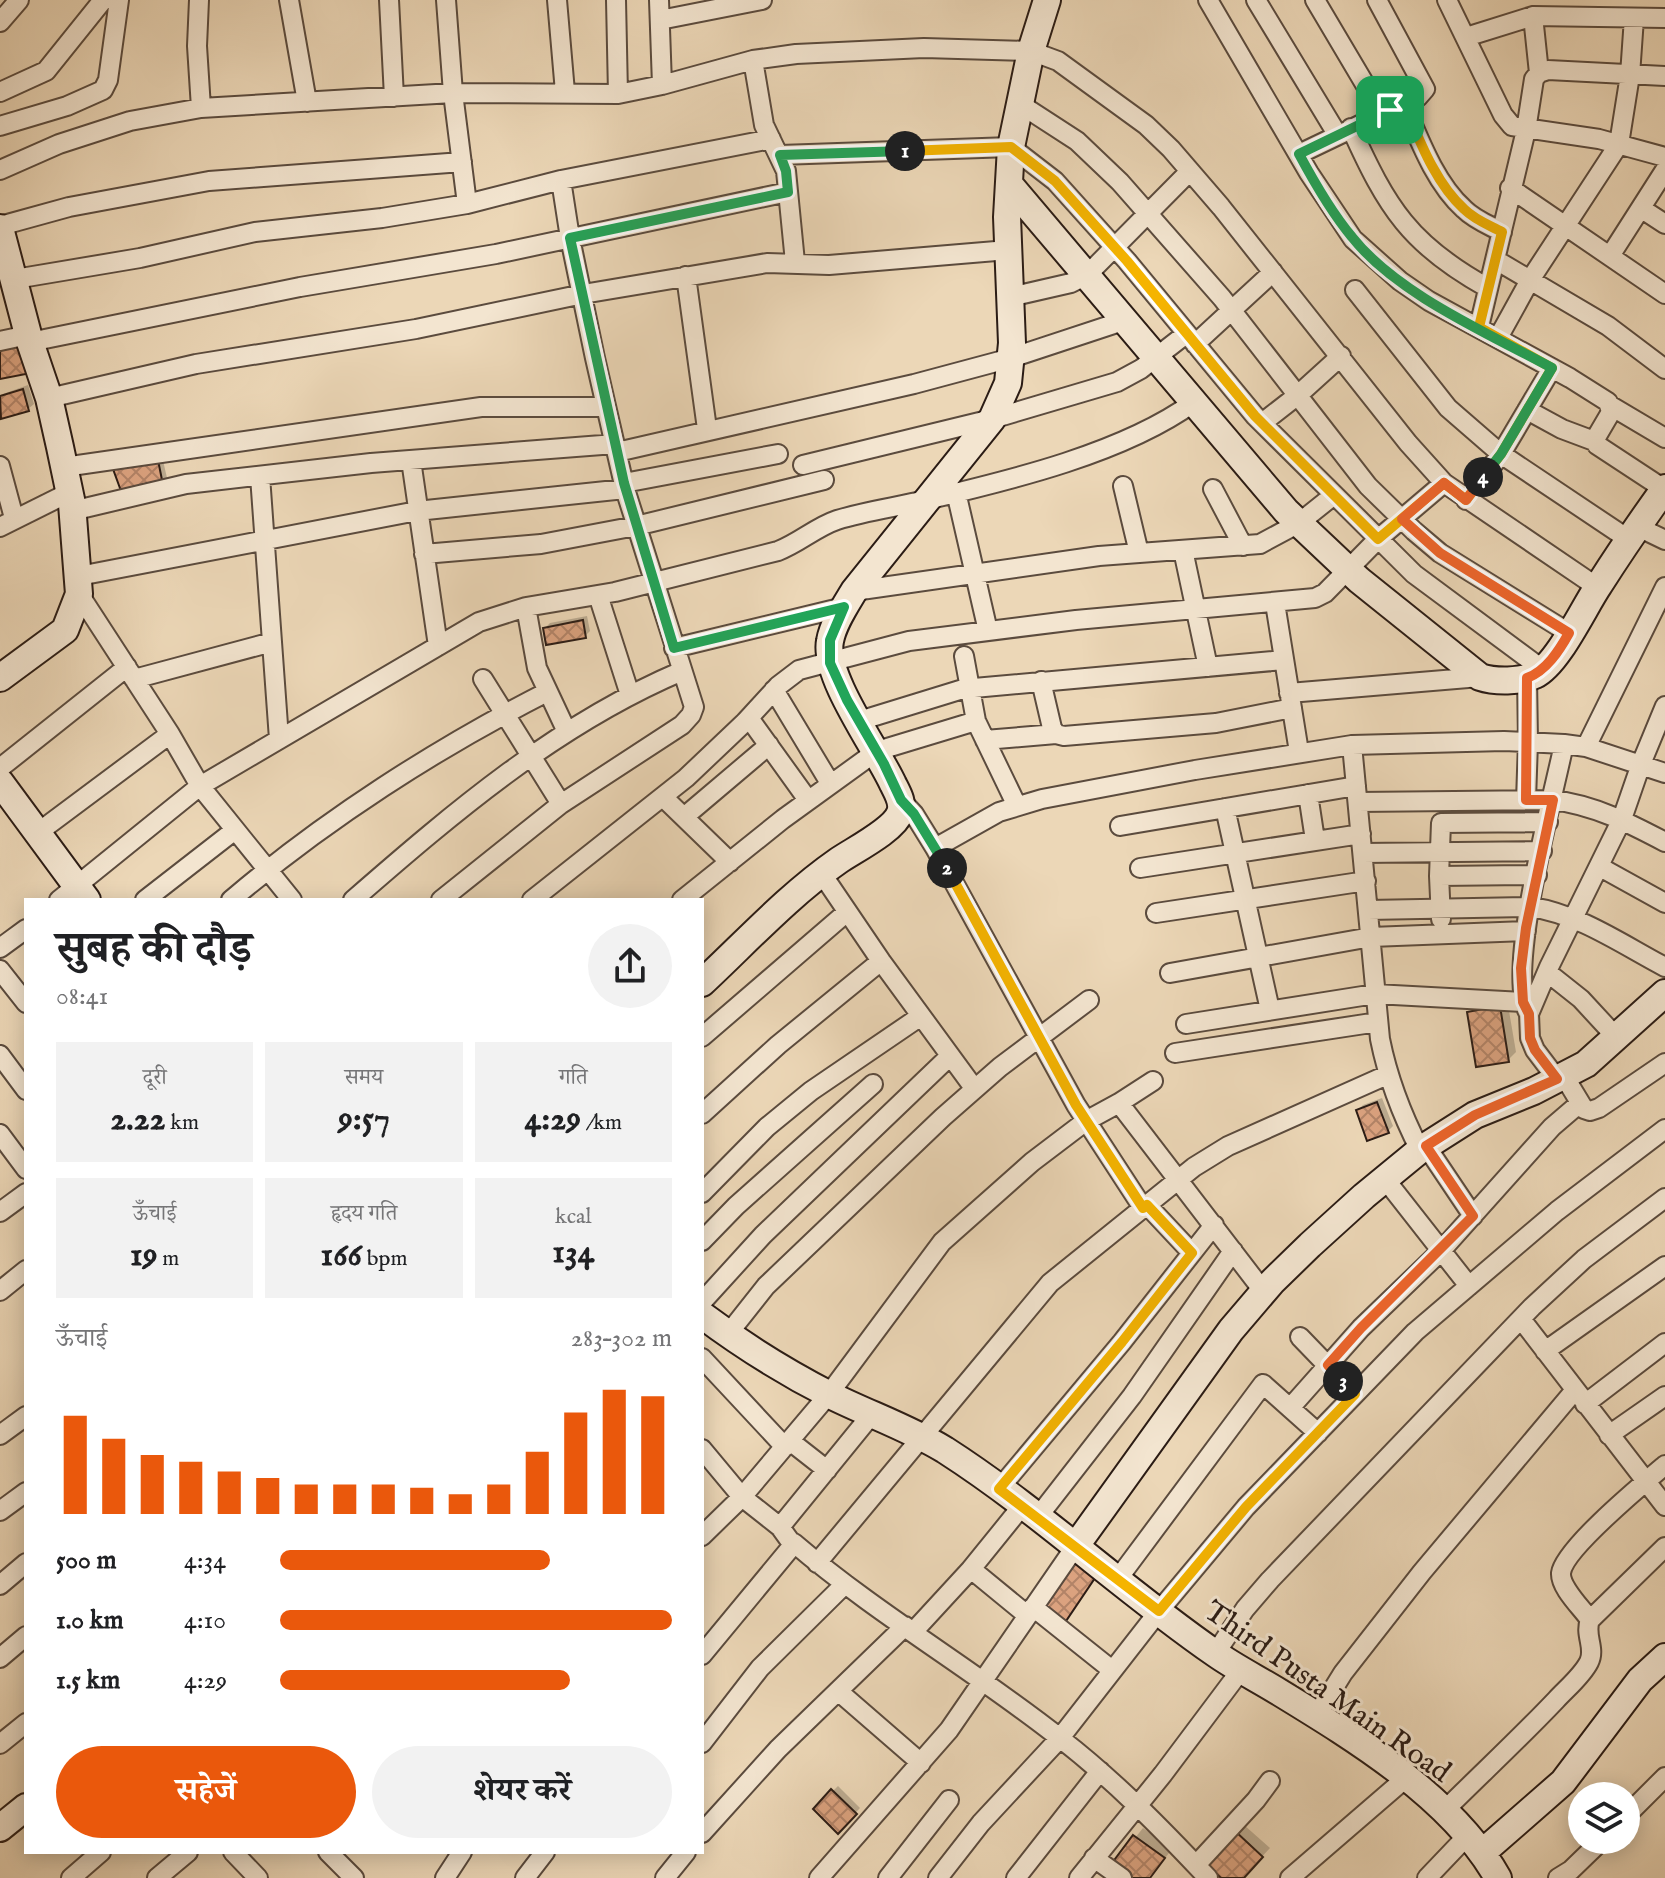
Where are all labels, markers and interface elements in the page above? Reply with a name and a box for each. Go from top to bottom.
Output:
pin [1356,76,1424,144]
icon: arrive [1368,88,1412,132]
pin: 1 [885,131,925,171]
text: 1 [901,137,909,165]
pin: 4 [1463,457,1503,497]
text: 4 [1478,463,1488,491]
pin: 2 [927,848,967,888]
text: 2 [942,854,952,882]
text: सुबह की दौड़ [56,922,252,978]
button: share [588,924,672,1008]
text: 08:41 [56,980,108,1013]
text: दूरी [143,1064,167,1092]
text: समय [345,1064,383,1092]
text: गति [559,1064,588,1092]
text: 2.22 [110,1098,165,1141]
text: 9:57 [338,1098,390,1141]
text: 4:29 [525,1098,581,1141]
text: km [165,1109,199,1137]
text: /km [581,1109,622,1137]
text: ऊँचाई [133,1200,176,1228]
text: हृदय गति [331,1200,397,1228]
text: kcal [555,1203,592,1231]
text: 134 [552,1231,594,1274]
text: 19 [130,1234,158,1277]
text: 166 [321,1234,362,1277]
text: m [158,1245,179,1273]
text: bpm [362,1245,407,1273]
text: ऊँचाई [56,1322,107,1355]
text: 283–302 m [571,1322,672,1355]
pin: 3 [1323,1361,1363,1401]
text: 3 [1339,1367,1347,1395]
text: 500 m [56,1544,117,1577]
text: 4:34 [184,1544,226,1577]
street label: Third Pusta Main Road [1196,1593,1458,1793]
text: 1.0 km [56,1604,124,1637]
text: 4:10 [184,1604,226,1637]
text: 1.5 km [56,1664,120,1697]
text: 4:29 [184,1664,227,1697]
button: सहेजें [56,1746,356,1838]
button: शेयर करें [372,1746,672,1838]
map controls [1568,1782,1640,1854]
button: layers [1568,1782,1640,1854]

